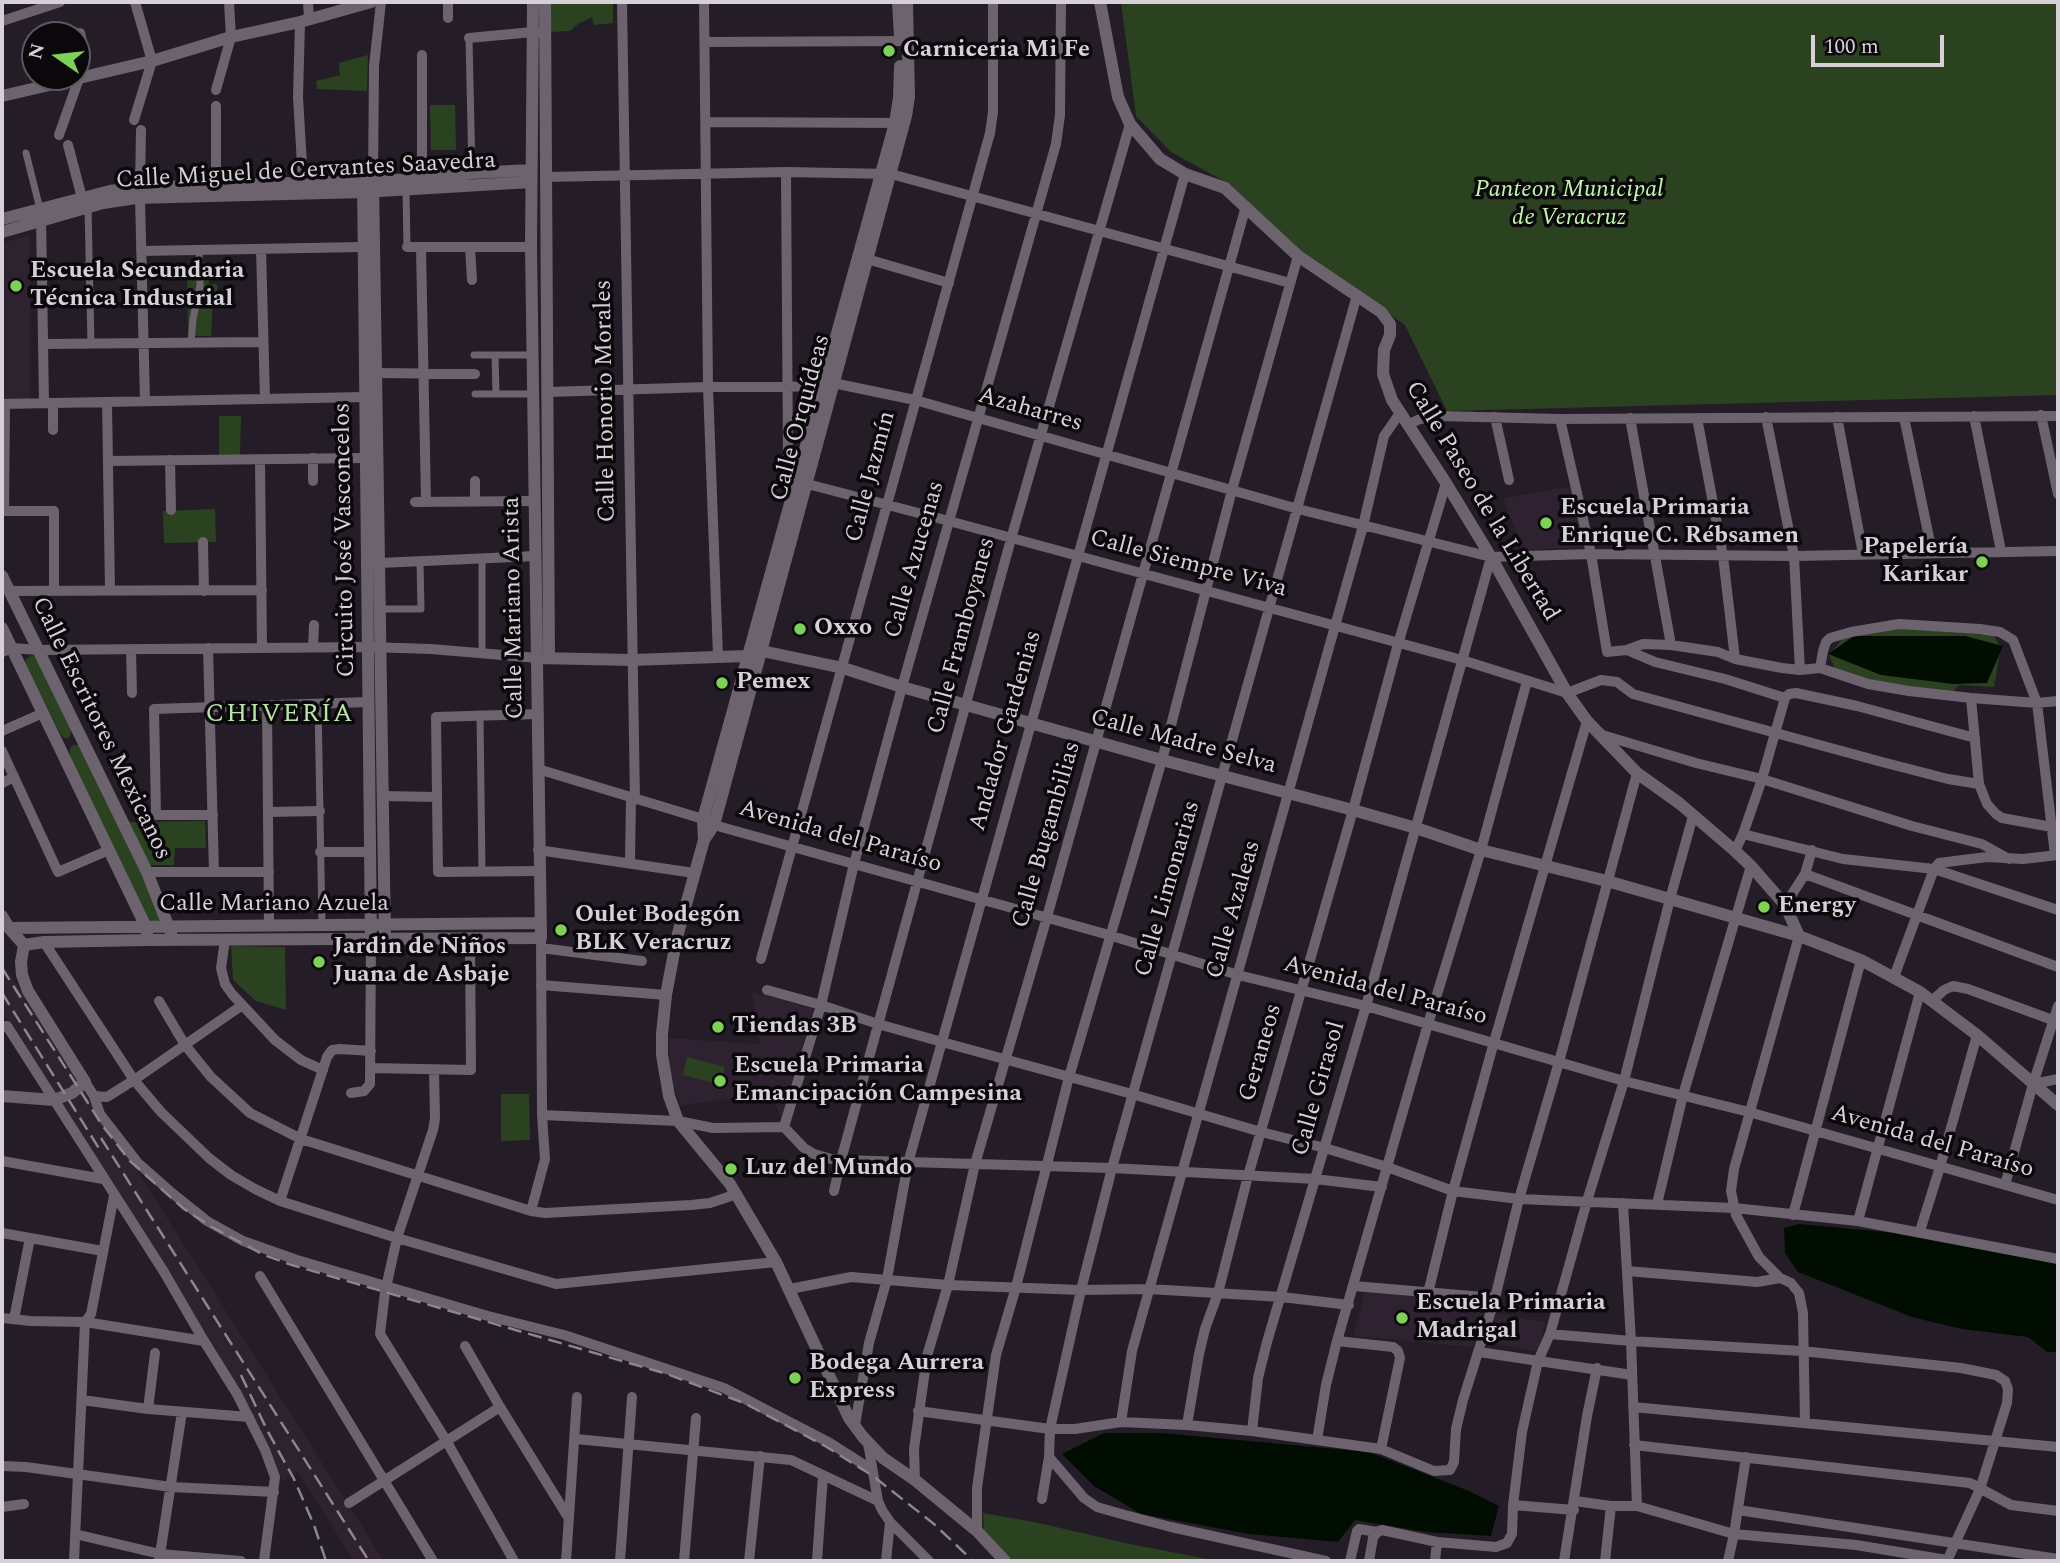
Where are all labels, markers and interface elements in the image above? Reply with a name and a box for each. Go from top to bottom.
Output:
north arrow [21,21,91,91]
scale bar [1815,21,1948,65]
text: 100 m [1824,31,1879,63]
place label: Carniceria Mi Fe [903,37,1090,65]
text: N [21,40,53,62]
marker: Carniceria Mi Fe [881,43,897,59]
street label: Calle Miguel de Cervantes Saavedra [115,148,497,196]
park label: Panteon Municipal de Veracruz [1475,177,1663,233]
place label: Escuela Secundaria Técnica Industrial [30,258,244,314]
marker: Escuela Secundaria Técnica Industrial [8,278,24,294]
street label: Calle Honorio Morales [590,280,624,522]
street label: Calle Orquídeas [766,332,838,504]
street label: Calle Paseo de la Libertad [1398,377,1564,627]
street label: Azaharres [974,382,1086,440]
street label: Circuito José Vasconcelos [329,402,363,678]
street label: Calle Jazmín [841,408,903,546]
street label: Calle Azucenas [880,478,952,642]
place label: Escuela Primaria Enrique C. Rébsamen [1560,495,1799,551]
street label: Calle Mariano Arista [499,496,531,720]
marker: Escuela Primaria Enrique C. Rébsamen [1538,515,1554,531]
street label: Calle Siempre Viva [1086,525,1290,605]
place label: Papelería Karikar [1863,534,1968,590]
street label: Calle Framboyanes [923,535,1003,737]
marker: Papelería Karikar [1974,554,1990,570]
street label: Calle Escritores Mexicanos [24,593,176,865]
place label: Oxxo [814,615,872,643]
marker: Oxxo [792,621,808,637]
street label: Andador Gardenias [965,627,1049,835]
place label: Pemex [736,669,810,697]
marker: Pemex [714,675,730,691]
district label: CHIVERÍA [206,700,354,732]
street label: Calle Madre Selva [1087,704,1279,782]
street label: Calle Bugambilias [1008,738,1088,932]
street label: Avenida del Paraíso [735,795,945,881]
street label: Calle Limonarias [1130,798,1208,980]
street label: Calle Azaleas [1202,838,1268,982]
street label: Calle Mariano Azuela [159,891,389,919]
place label: Energy [1778,893,1856,921]
marker: Energy [1756,899,1772,915]
place label: Oulet Bodegón BLK Veracruz [575,902,741,958]
marker: Oulet Bodegón BLK Veracruz [553,922,569,938]
place label: Jardin de Niños Juana de Asbaje [333,934,509,990]
street label: Avenida del Paraíso [1280,951,1490,1033]
marker: Jardin de Niños Juana de Asbaje [311,954,327,970]
street label: Geraneos [1234,1001,1290,1105]
place label: Tiendas 3B [732,1013,857,1041]
street label: Calle Girasol [1287,1018,1353,1160]
marker: Tiendas 3B [710,1019,726,1035]
place label: Escuela Primaria Emancipación Campesina [734,1053,1022,1109]
marker: Escuela Primaria Emancipación Campesina [712,1073,728,1089]
street label: Avenida del Paraíso [1827,1100,2037,1186]
place label: Luz del Mundo [745,1155,912,1183]
marker: Luz del Mundo [723,1161,739,1177]
place label: Escuela Primaria Madrigal [1416,1290,1606,1346]
marker: Escuela Primaria Madrigal [1394,1310,1410,1326]
place label: Bodega Aurrera Express [809,1350,984,1406]
marker: Bodega Aurrera Express [787,1370,803,1386]

